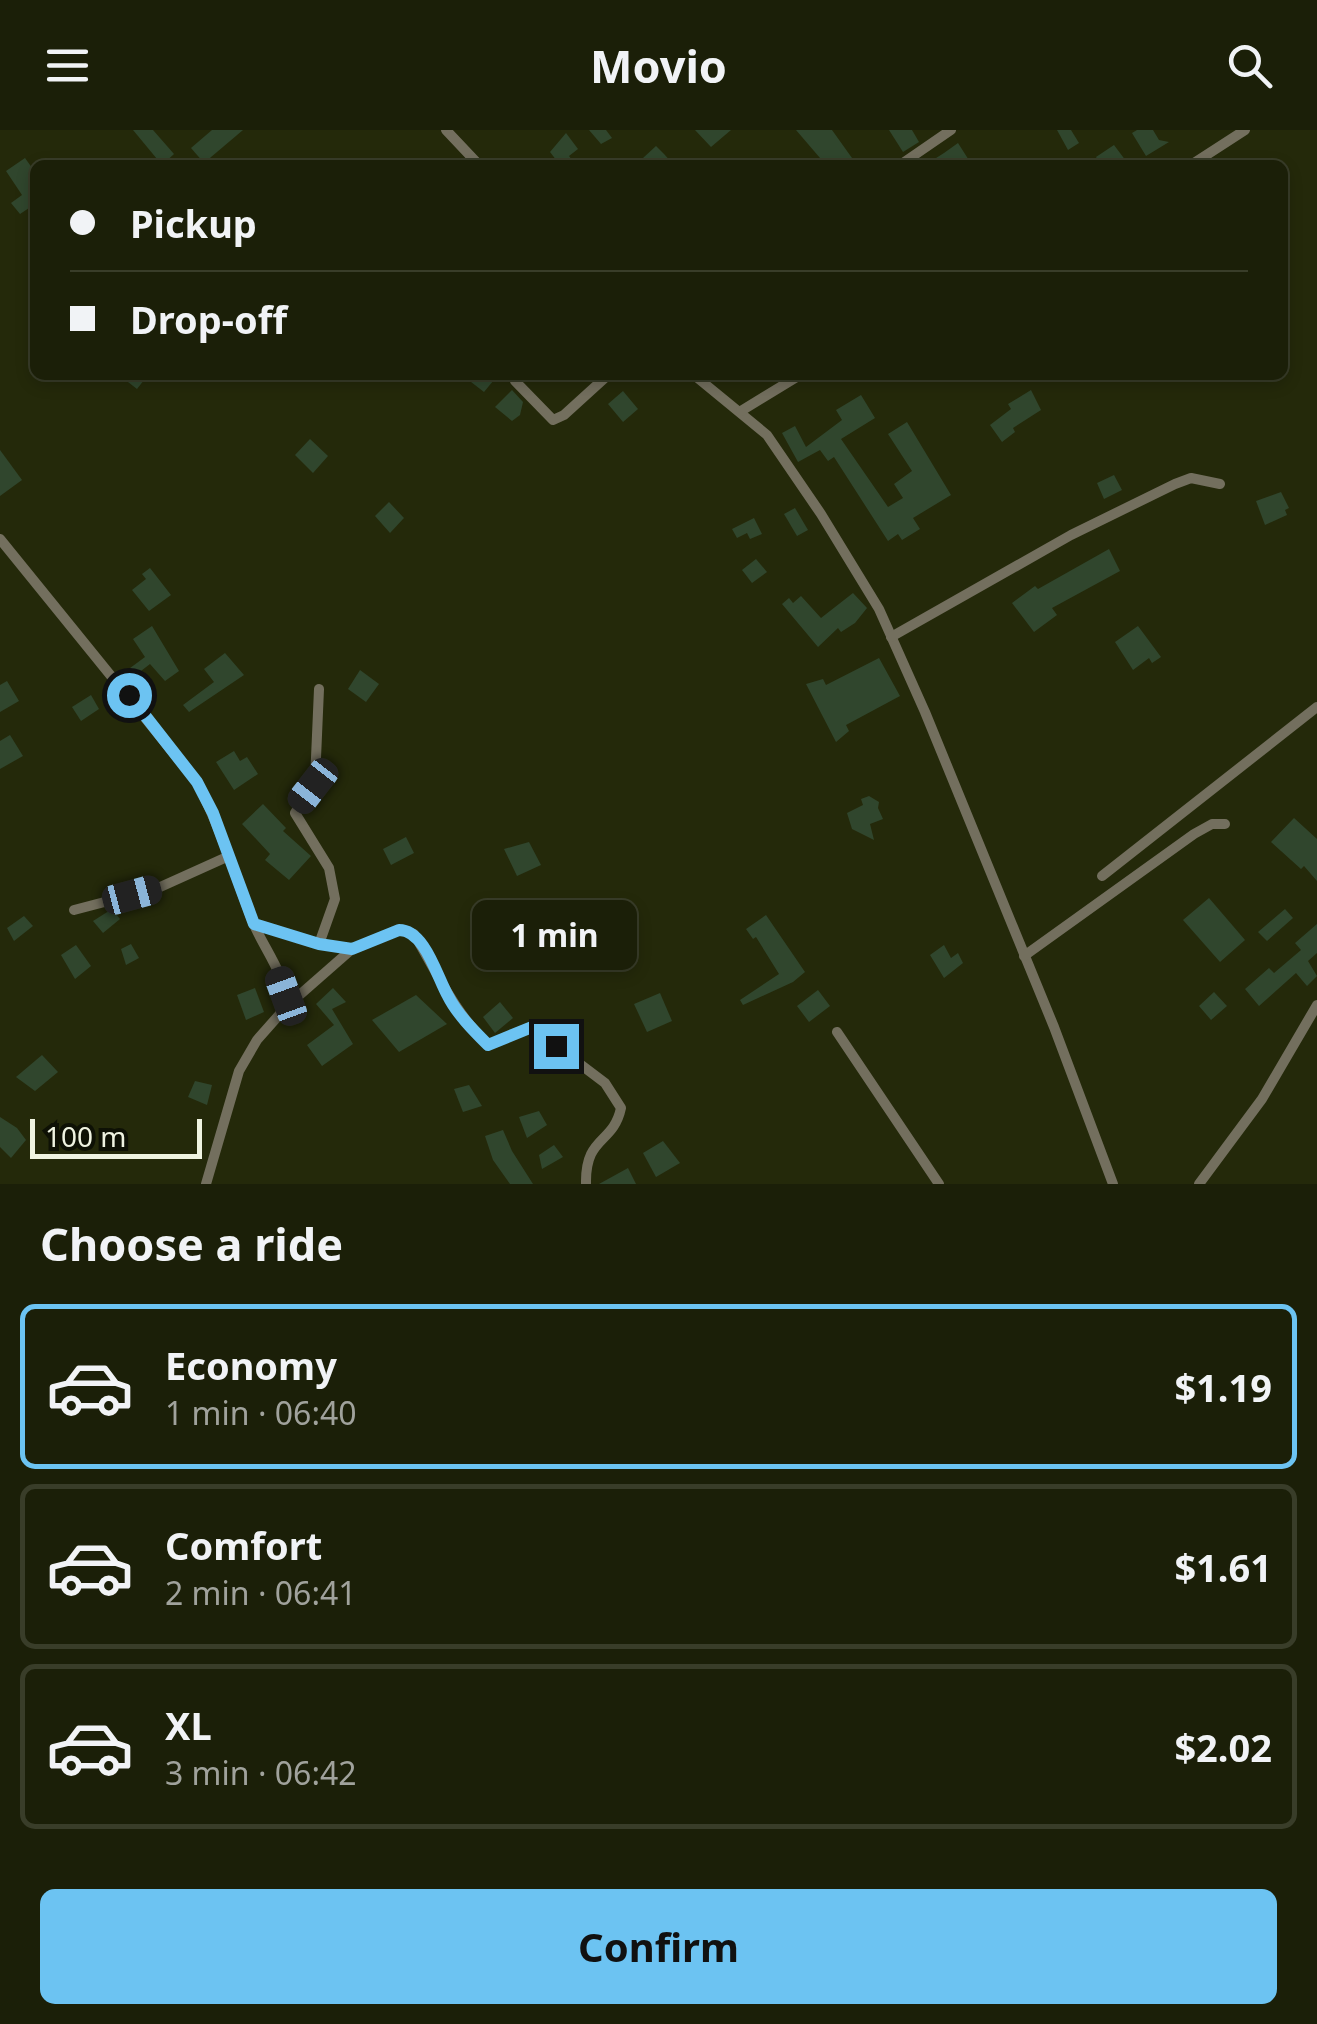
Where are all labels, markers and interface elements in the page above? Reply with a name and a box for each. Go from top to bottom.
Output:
text: Movio [590,35,727,96]
icon: menu [40,38,95,93]
icon: search [1222,38,1277,93]
text: Pickup [130,197,257,249]
text: Drop-off [130,293,287,345]
route start [107,673,152,718]
car [283,753,343,819]
car [99,873,165,917]
callout: 1 min [474,901,638,971]
text: 1 min [510,913,599,956]
car [262,963,310,1029]
route end [534,1024,579,1069]
scale bar [30,1114,202,1158]
text: 100 m [45,1117,127,1155]
text: Choose a ride [40,1213,343,1274]
text: Economy [165,1339,337,1391]
icon: car [45,1342,135,1432]
text: $1.19 [1174,1361,1272,1413]
text: 1 min · 06:40 [165,1391,357,1434]
text: Comfort [165,1519,322,1571]
icon: car [45,1522,135,1612]
text: $1.61 [1174,1541,1272,1593]
text: 2 min · 06:41 [165,1571,357,1614]
text: XL [165,1699,212,1751]
icon: car [45,1702,135,1792]
text: $2.02 [1174,1721,1272,1773]
text: 3 min · 06:42 [165,1751,357,1794]
button: Confirm [40,1889,1277,2004]

